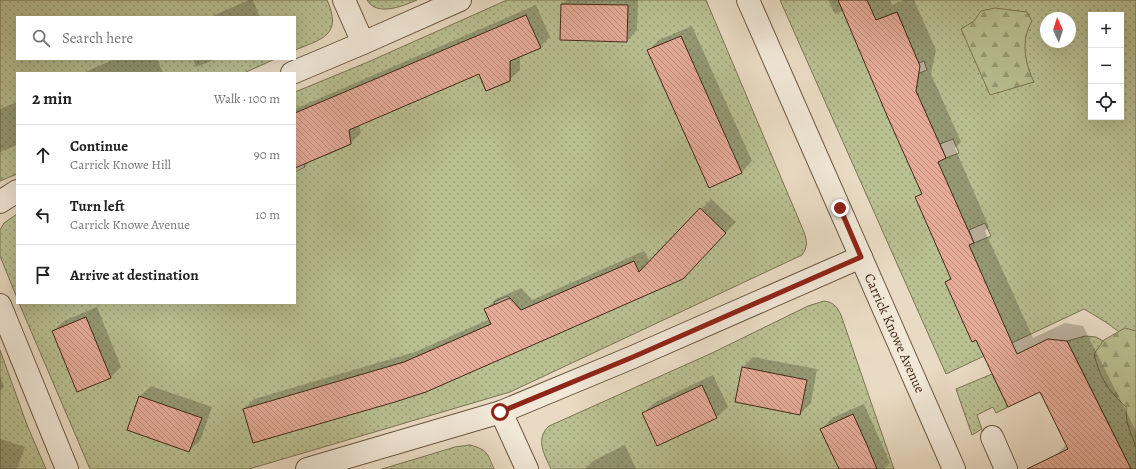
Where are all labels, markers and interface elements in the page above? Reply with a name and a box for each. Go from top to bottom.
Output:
north arrow [1040,12,1076,48]
map controls [1088,12,1124,120]
button: + [1088,12,1124,48]
search box [16,16,296,60]
icon: search [30,27,52,49]
text: Search here [62,28,133,48]
button: − [1088,48,1124,84]
button: locate [1088,84,1124,120]
text: 2 min [32,87,72,110]
text: Walk · 100 m [214,90,280,107]
text: Continue [70,136,128,156]
icon: ahead [32,144,54,166]
text: 90 m [254,146,280,163]
text: Carrick Knowe Hill [70,156,171,173]
text: Turn left [70,196,125,216]
route end [831,199,849,217]
icon: left [32,204,54,226]
text: 10 m [255,206,280,223]
text: Carrick Knowe Avenue [70,216,190,233]
icon: arrive [32,264,54,286]
text: Arrive at destination [70,265,199,285]
street label: Carrick Knowe Avenue [860,270,930,396]
route start [491,403,509,421]

